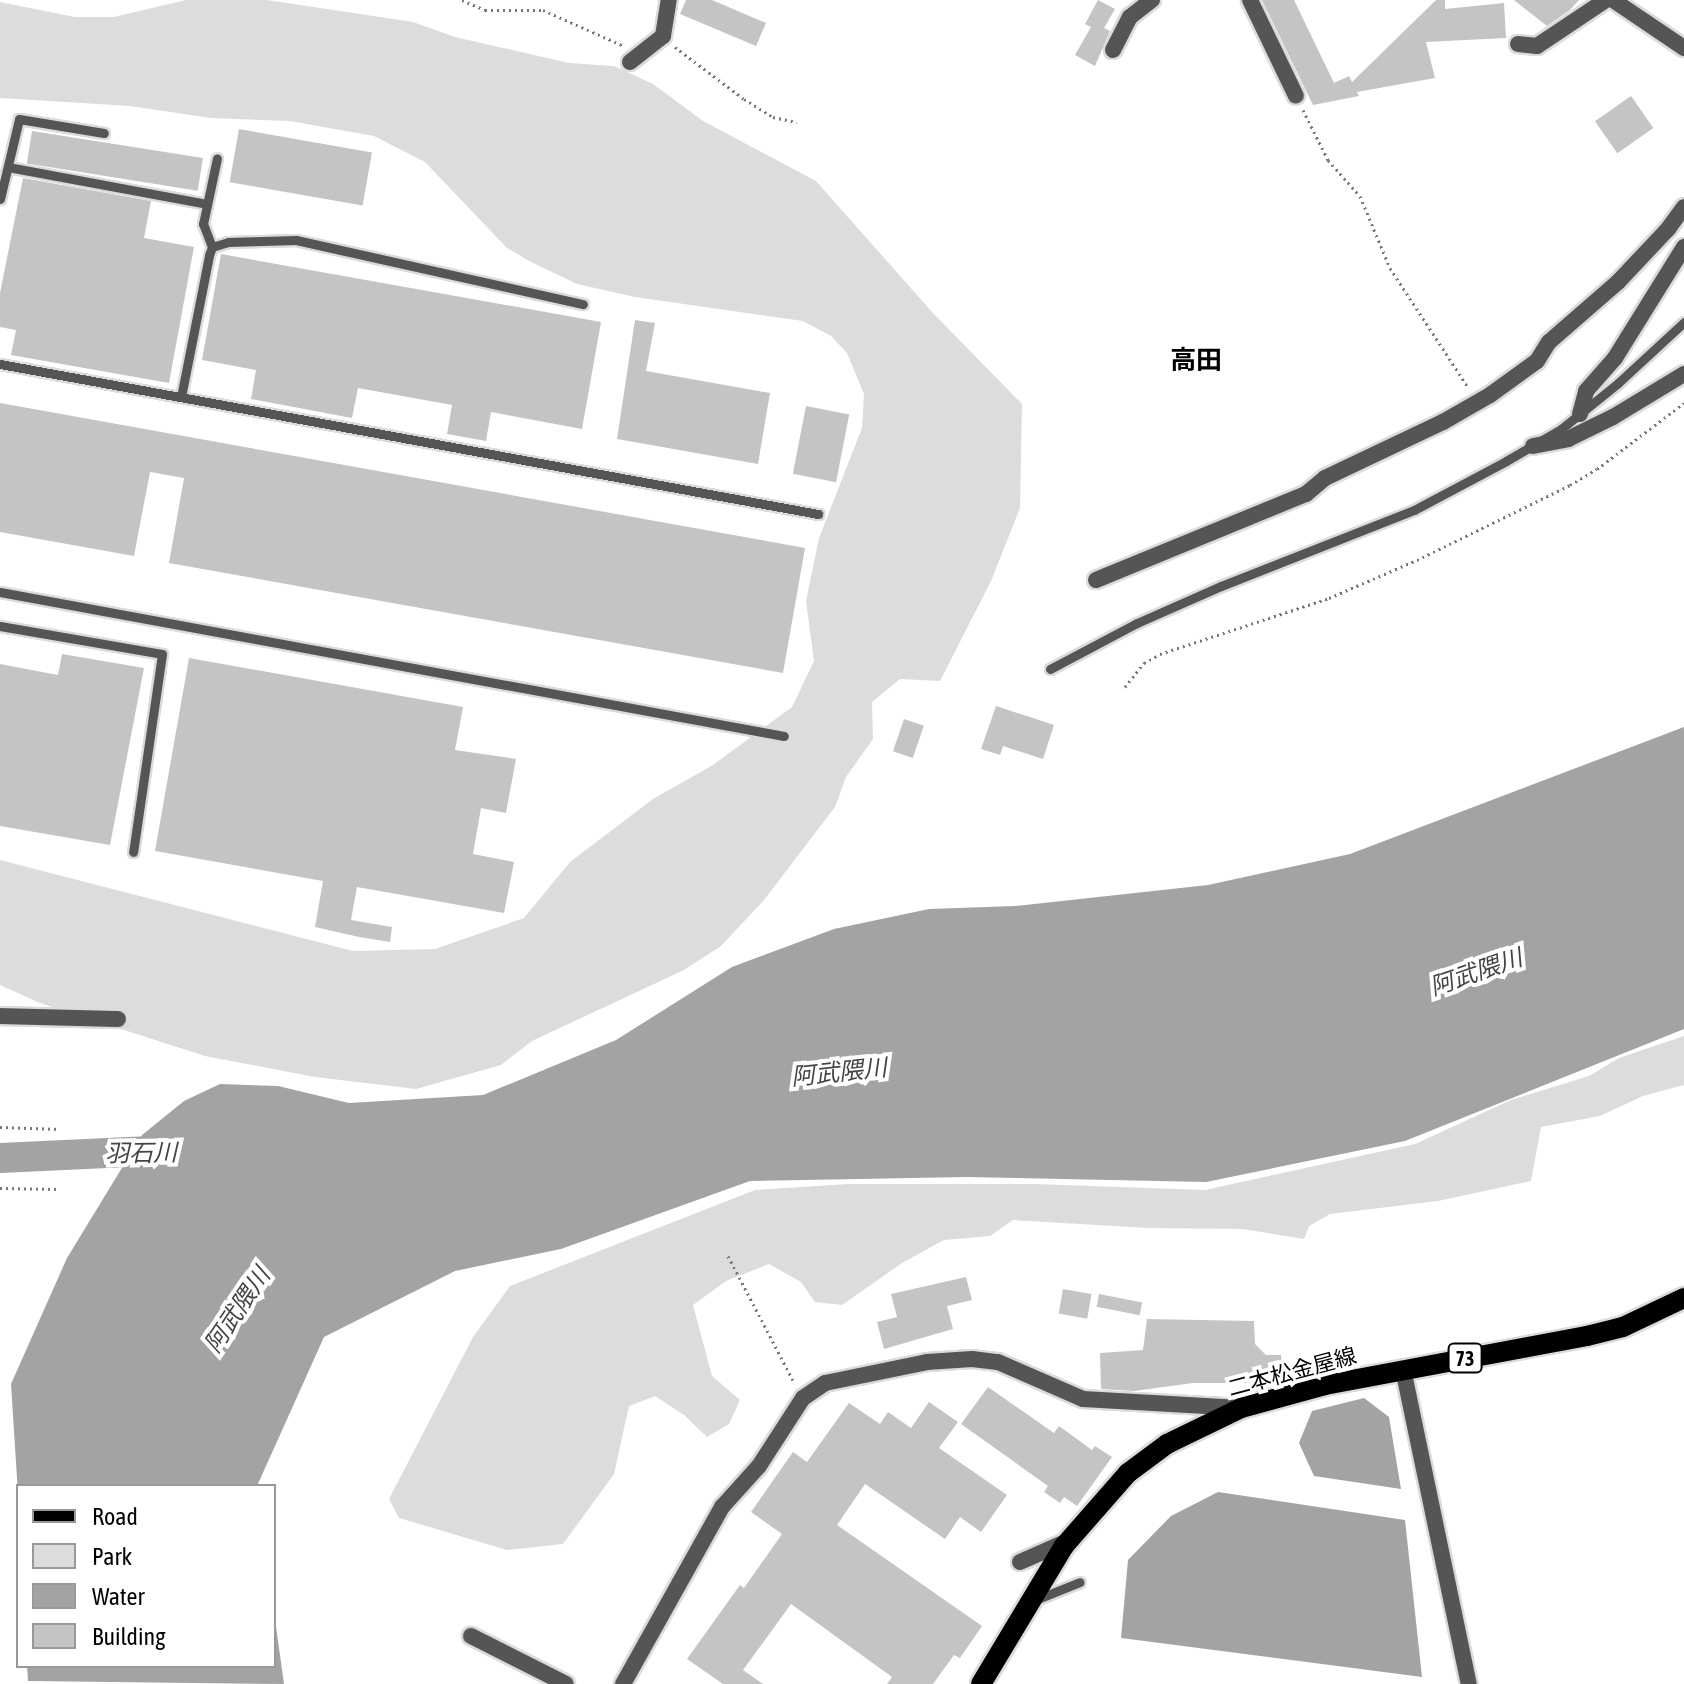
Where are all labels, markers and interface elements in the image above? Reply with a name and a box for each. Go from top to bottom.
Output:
district label: 高田 [1170,345,1222,377]
water label: 阿武隈川 [1426,943,1526,1001]
water label: 阿武隈川 [790,1053,888,1091]
water label: 羽石川 [105,1138,177,1168]
water label: 阿武隈川 [198,1262,276,1358]
street label: 二本松金屋線 [1225,1342,1359,1402]
road number: 73 [1447,1342,1483,1374]
legend [16,1484,276,1668]
text: Road [92,1503,138,1530]
text: Park [92,1543,132,1570]
text: Water [92,1583,145,1610]
text: Building [92,1623,165,1650]

